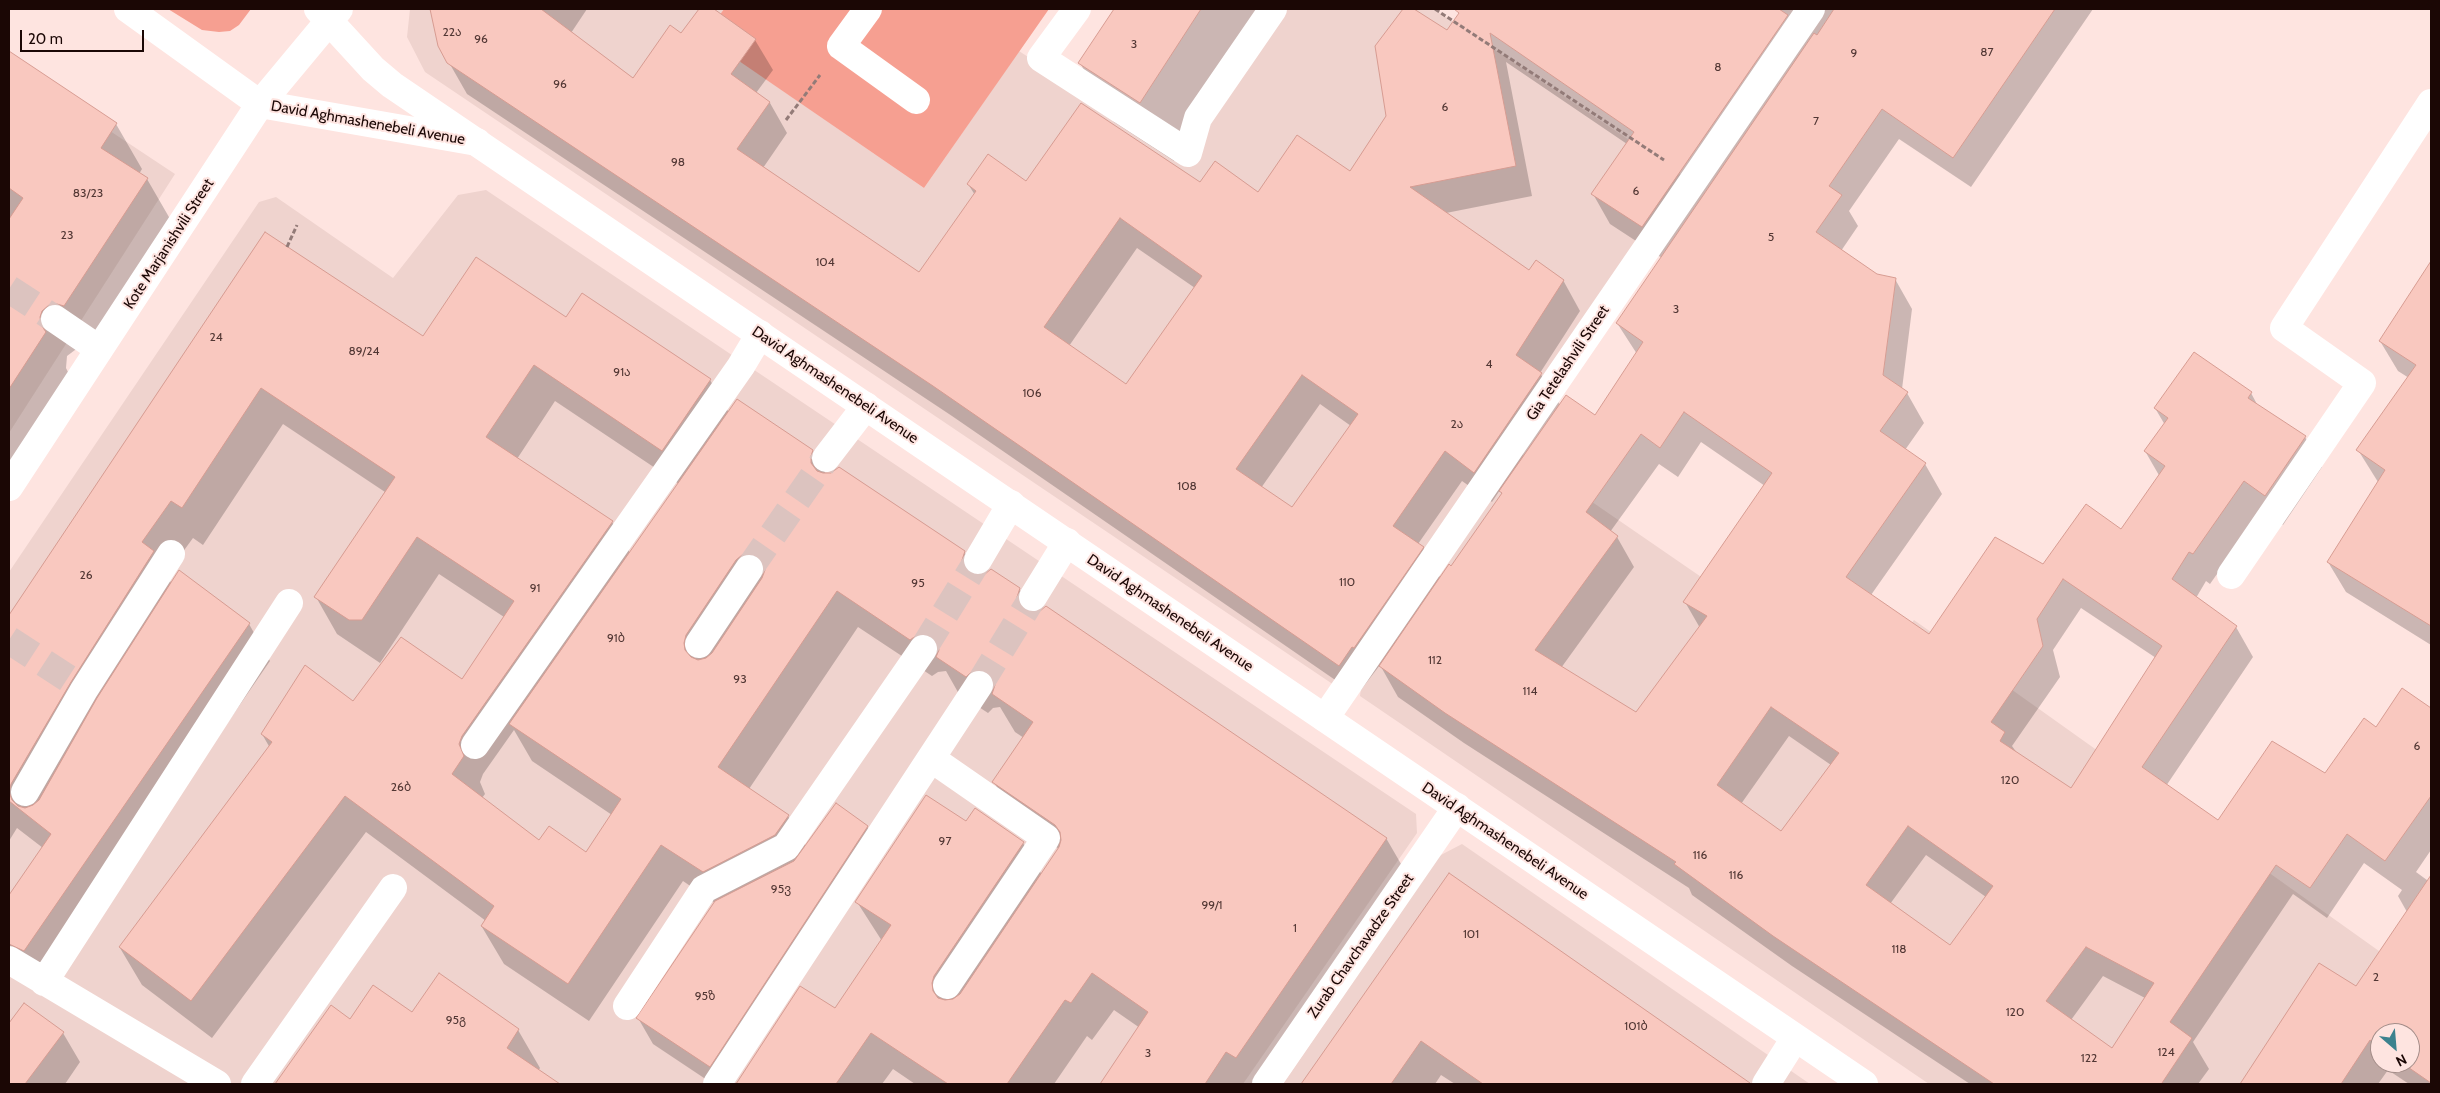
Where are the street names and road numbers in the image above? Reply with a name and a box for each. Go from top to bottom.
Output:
street label: David Aghmashenebeli Avenue [270,97,466,149]
street label: Kote Marjanishvili Street [120,176,218,312]
street label: Gia Tetelashvili Street [1523,302,1613,424]
street label: David Aghmashenebeli Avenue [748,323,922,447]
street label: David Aghmashenebeli Avenue [1083,551,1257,675]
street label: David Aghmashenebeli Avenue [1418,779,1592,903]
street label: Zurab Chavchavadze Street [1304,870,1418,1022]

